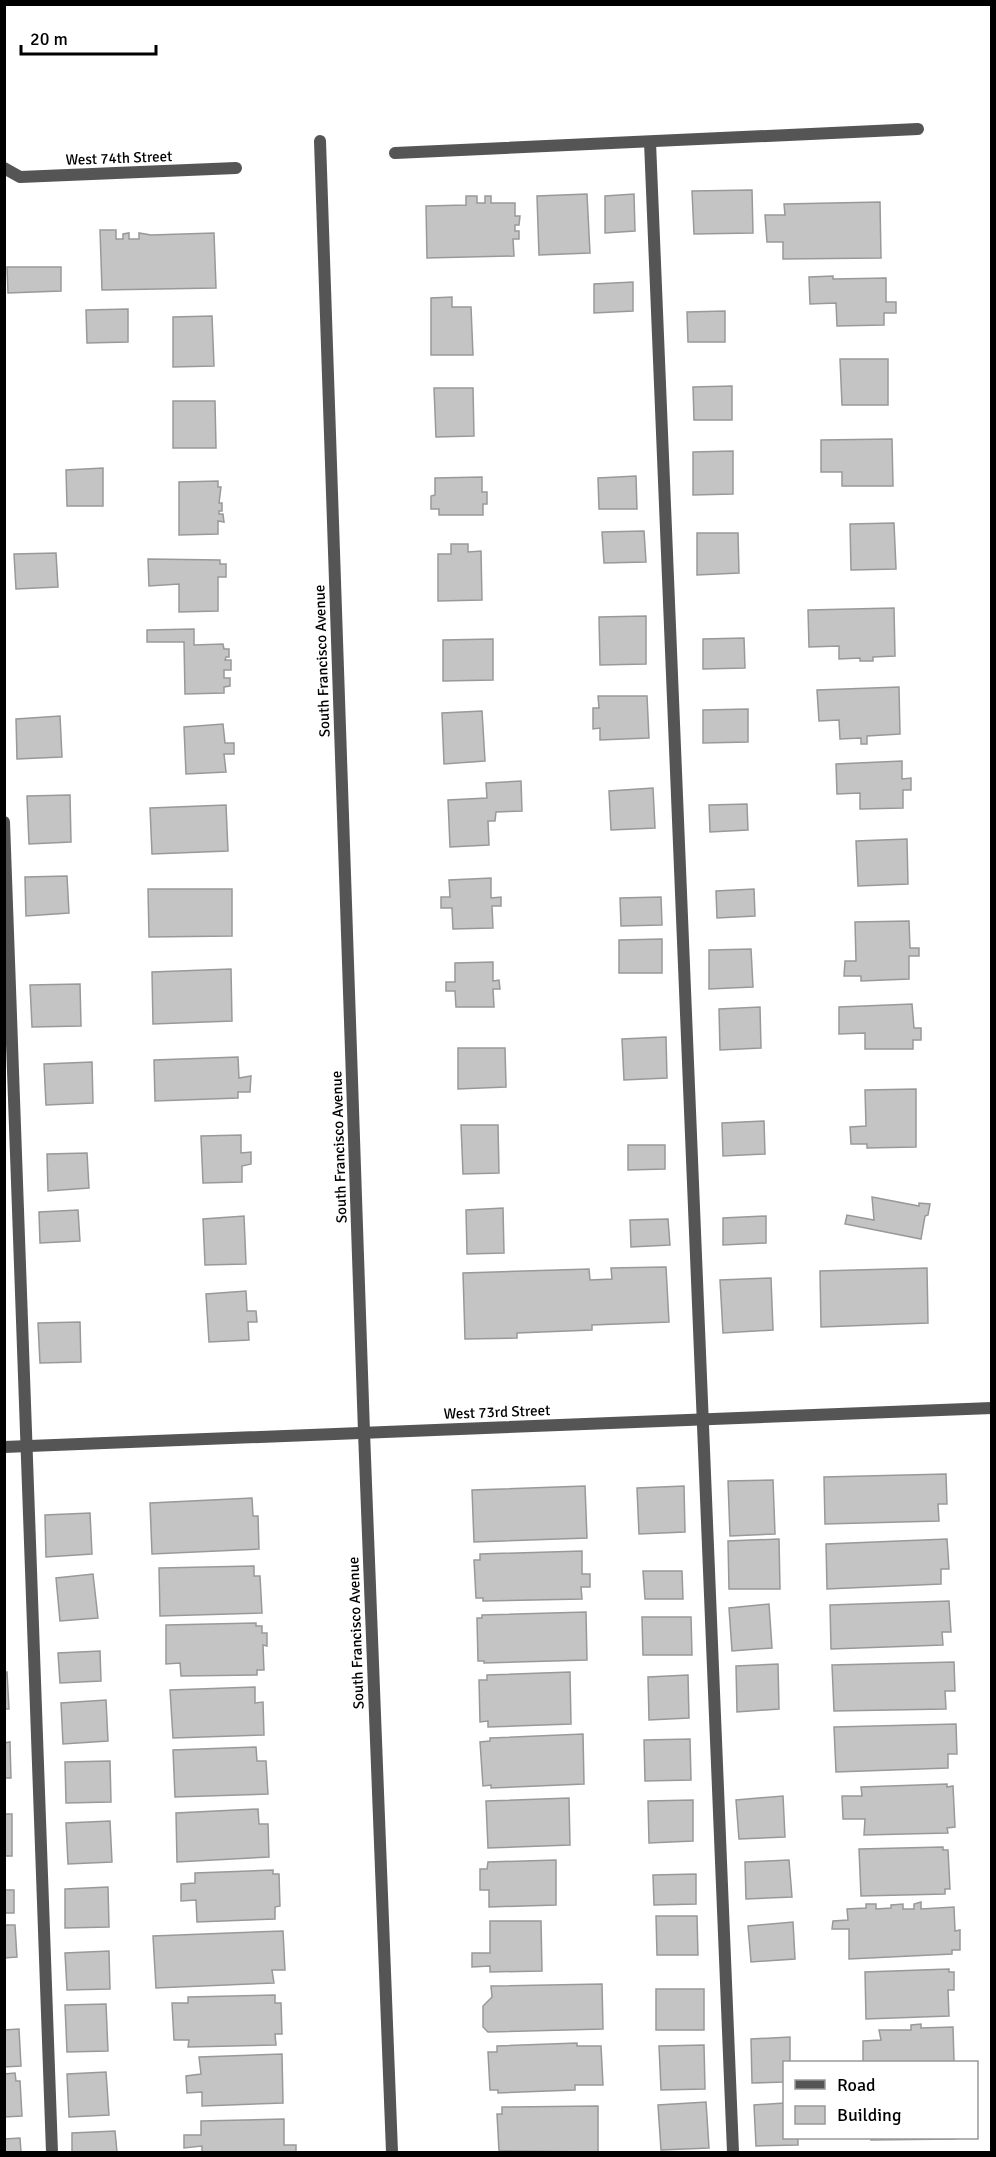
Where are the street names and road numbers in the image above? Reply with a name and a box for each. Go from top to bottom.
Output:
street label: West 74th Street [65,147,173,169]
street label: South Francisco Avenue [310,584,334,738]
street label: South Francisco Avenue [327,1070,351,1224]
street label: West 73rd Street [443,1401,551,1423]
street label: South Francisco Avenue [344,1556,368,1710]

